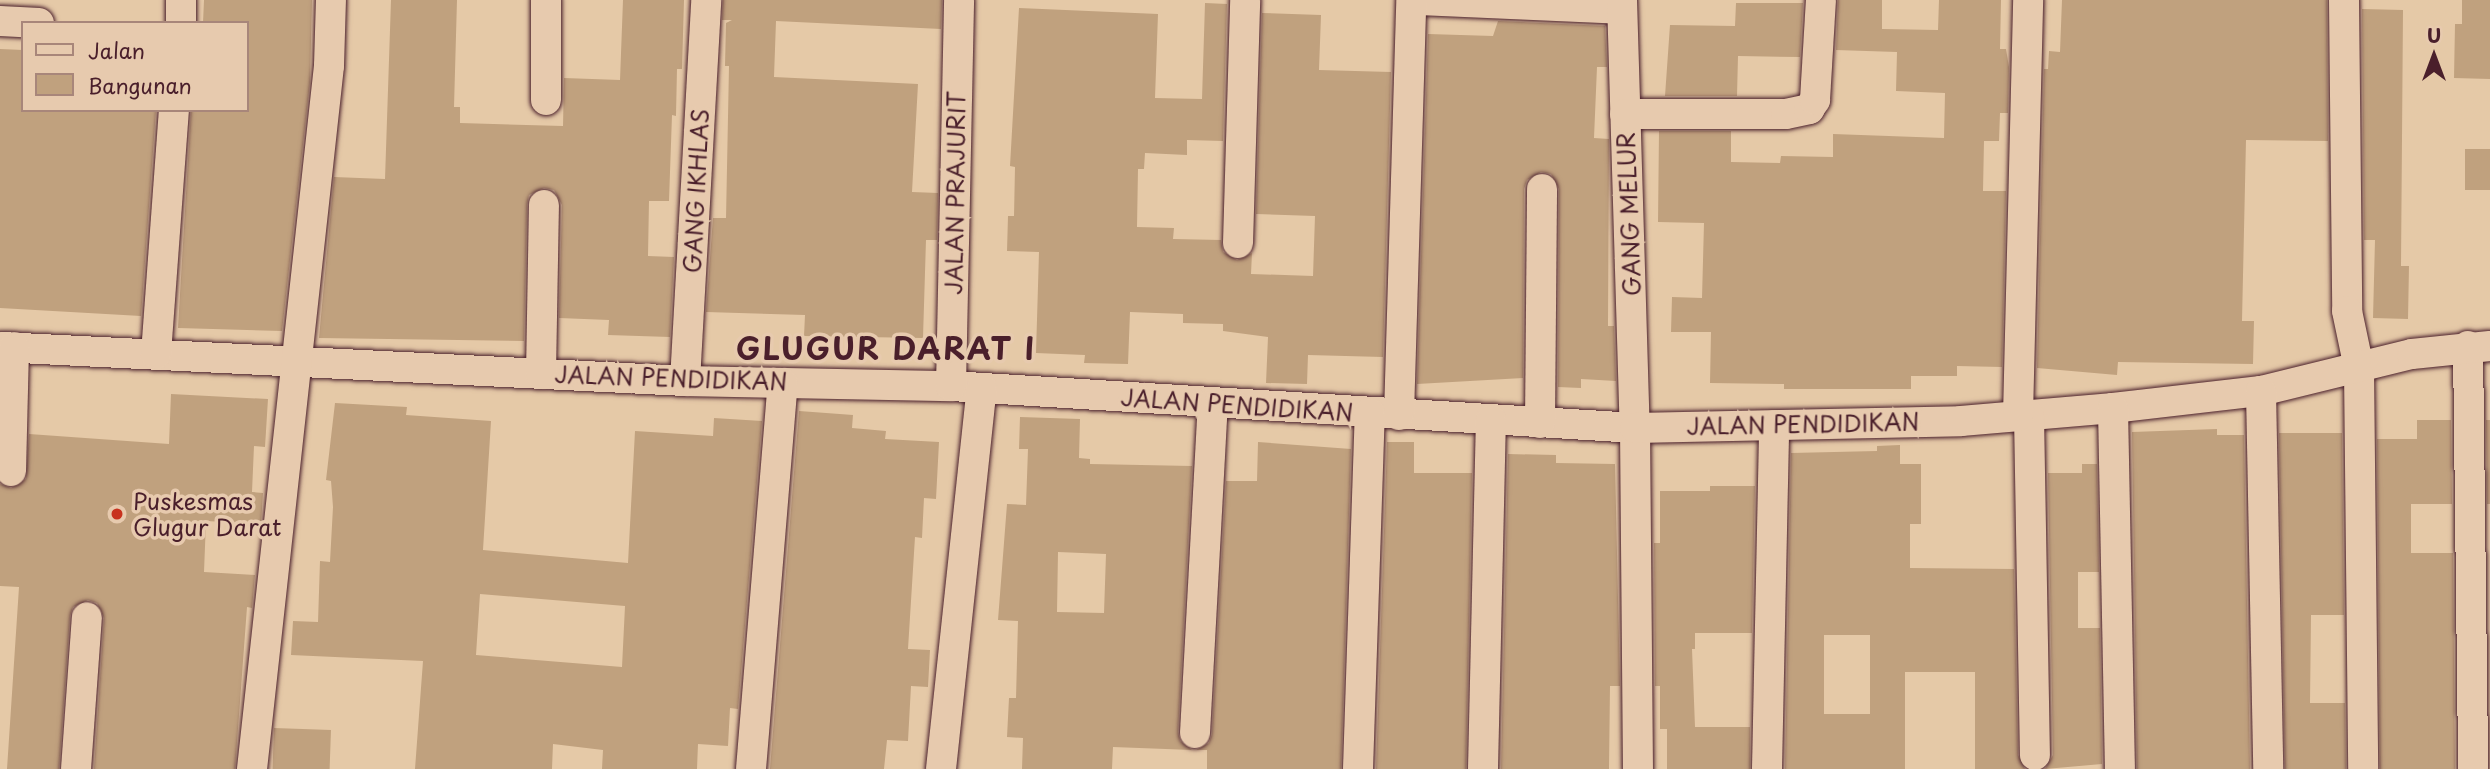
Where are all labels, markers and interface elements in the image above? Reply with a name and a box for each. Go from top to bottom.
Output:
legend [21,21,248,112]
north arrow [2399,21,2469,91]
text: U [2427,21,2441,49]
text: Jalan [88,34,145,66]
text: Bangunan [88,69,192,101]
street label: JALAN PRAJURIT [939,91,971,295]
street label: GANG IKHLAS [678,107,714,275]
street label: GANG MELUR [1612,130,1646,298]
district label: GLUGUR DARAT I [738,330,1034,366]
street label: JALAN PENDIDIKAN [554,360,788,396]
street label: JALAN PENDIDIKAN [1119,383,1355,427]
street label: JALAN PENDIDIKAN [1686,408,1920,440]
place label: Puskesmas Glugur Darat [133,487,282,541]
marker: Puskesmas Glugur Darat [107,504,127,524]

